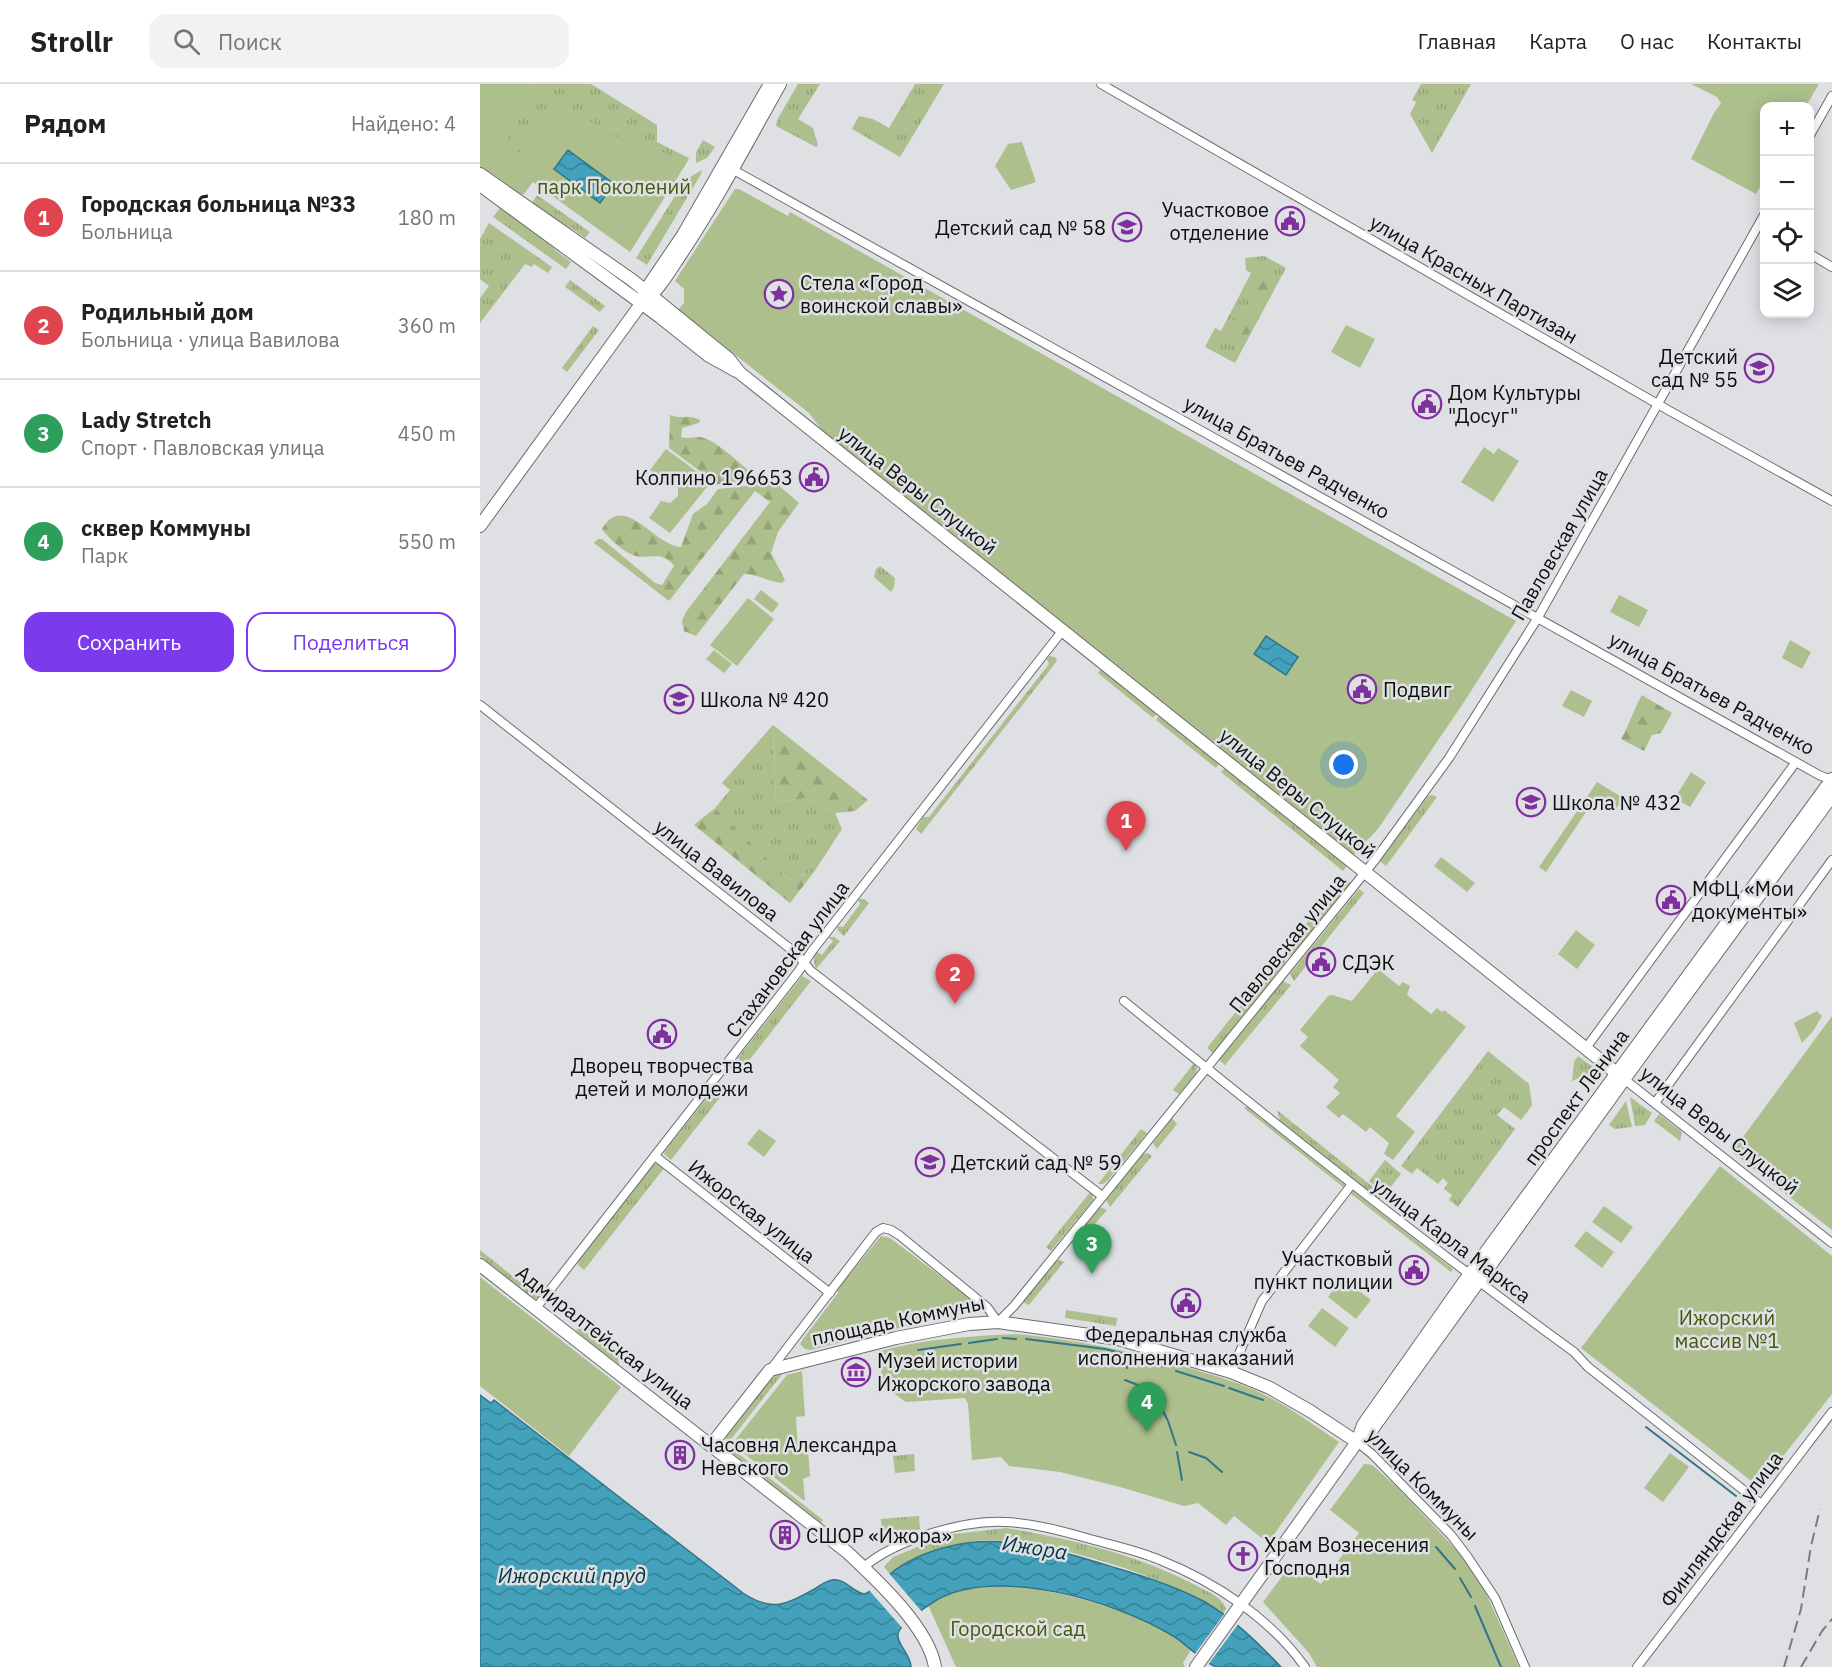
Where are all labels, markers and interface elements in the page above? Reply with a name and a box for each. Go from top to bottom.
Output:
search box [149,14,569,68]
text: Strollr [30,23,113,60]
icon: search [170,25,203,58]
text: Поиск [218,27,282,56]
text: Главная [1418,27,1496,55]
text: Карта [1529,27,1587,55]
text: О нас [1620,27,1674,55]
text: Контакты [1707,27,1802,55]
map controls [1760,102,1814,318]
button: + [1760,102,1814,156]
text: Рядом [24,106,106,140]
text: Найдено: 4 [351,110,456,137]
button: − [1760,156,1814,210]
park label: парк Поколений [537,173,691,200]
text: Городская больница №33 [81,189,356,218]
place label: Участковое отделение [1162,196,1269,246]
text: 1 [38,204,50,231]
text: 180 m [398,204,456,231]
public building icon: Участковое отделение [1274,205,1306,237]
street label: улица Красных Партизан [1365,208,1583,350]
button: locate [1760,210,1814,264]
school or university icon: Детский сад № 58 [1111,211,1143,243]
place label: Детский сад № 58 [935,214,1106,241]
text: Больница [81,218,173,245]
button: layers [1760,264,1814,318]
place label: Стела «Город воинской славы» [800,269,962,319]
place icon: Стела «Город воинской славы» [763,278,795,310]
text: Родильный дом [81,297,254,326]
text: 2 [38,312,50,339]
text: 360 m [398,312,456,339]
text: Больница · улица Вавилова [81,326,340,353]
place label: Детский сад № 55 [1651,343,1738,393]
school or university icon: Детский сад № 55 [1743,352,1775,384]
place label: Дом Культуры "Досуг" [1448,379,1581,429]
public building icon: Дом Культуры "Досуг" [1411,388,1443,420]
street label: улица Братьев Радченко [1179,389,1395,525]
text: Lady Stretch [81,405,212,434]
text: 3 [38,420,50,447]
text: 450 m [398,420,456,447]
street label: улица Веры Слуцкой [833,420,1003,560]
text: Спорт · Павловская улица [81,434,324,461]
public building icon: Колпино 196653 [798,461,830,493]
street label: Павловская улица [1504,463,1614,625]
place label: Колпино 196653 [635,464,793,491]
text: сквер Коммуны [81,513,251,542]
text: 4 [38,528,50,555]
text: 550 m [398,528,456,555]
text: Парк [81,542,128,569]
button: Сохранить [24,612,234,672]
button: Поделиться [246,612,456,672]
street label: улица Братьев Радченко [1604,625,1820,761]
public building icon: Подвиг [1346,673,1378,705]
place label: Подвиг [1383,676,1452,703]
school or university icon: Школа № 420 [663,683,695,715]
place label: Школа № 420 [700,686,829,713]
street label: улица Веры Слуцкой [1214,721,1382,865]
your location [1329,750,1358,779]
school or university icon: Школа № 432 [1515,786,1547,818]
place label: Школа № 432 [1552,789,1681,816]
pin: 1 [1106,802,1146,851]
street label: улица Вавилова [649,813,785,927]
street label: Павловская улица [1223,868,1352,1018]
street label: Стахановская улица [719,875,855,1043]
place label: МФЦ «Мои документы» [1692,875,1807,925]
public building icon: МФЦ «Мои документы» [1655,884,1687,916]
public building icon: СДЭК [1305,946,1337,978]
place label: СДЭК [1342,949,1395,976]
pin: 2 [936,954,974,1004]
public building icon: Дворец творчества детей и молодежи [646,1018,678,1050]
street label: проспект Ленина [1517,1023,1635,1171]
place label: Дворец творчества детей и молодежи [571,1052,754,1102]
street label: улица Веры Слуцкой [1635,1060,1805,1200]
school or university icon: Детский сад № 59 [914,1146,946,1178]
place label: Детский сад № 59 [951,1149,1122,1176]
street label: Ижорская улица [683,1153,821,1269]
street label: улица Карла Маркса [1367,1171,1537,1309]
pin: 3 [1072,1224,1112,1274]
place label: Участковый пункт полиции [1253,1245,1393,1295]
public building icon: Участковый пункт полиции [1398,1254,1430,1286]
street label: Адмиралтейская улица [510,1259,700,1415]
public building icon: Федеральная служба исполнения наказаний [1170,1287,1202,1319]
street label: площадь Коммуны [809,1288,987,1352]
park label: Ижорский массив №1 [1675,1304,1779,1354]
place label: Федеральная служба исполнения наказаний [1077,1321,1295,1371]
place label: Музей истории Ижорского завода [877,1347,1051,1397]
museum icon: Музей истории Ижорского завода [840,1356,872,1388]
pin: 4 [1128,1382,1166,1432]
street label: улица Коммуны [1361,1422,1485,1546]
place label: Часовня Александра Невского [701,1431,897,1481]
building icon: Часовня Александра Невского [664,1439,696,1471]
street label: Финляндская улица [1654,1445,1789,1612]
building icon: СШОР «Ижора» [769,1519,801,1551]
place label: СШОР «Ижора» [806,1522,952,1549]
water label: Ижора [1000,1528,1070,1566]
place label: Храм Вознесения Господня [1264,1531,1429,1581]
church icon: Храм Вознесения Господня [1227,1540,1259,1572]
water label: Ижорский пруд [498,1561,646,1589]
park label: Городской сад [950,1615,1086,1642]

